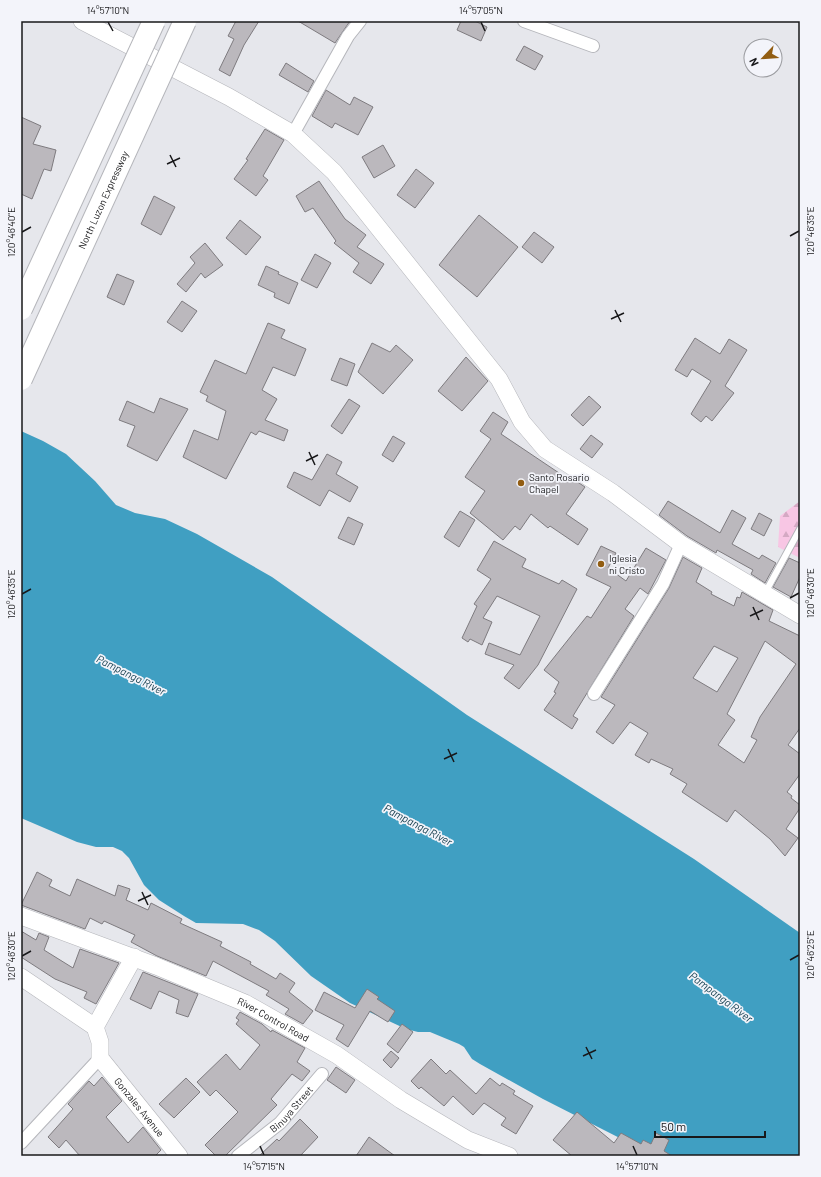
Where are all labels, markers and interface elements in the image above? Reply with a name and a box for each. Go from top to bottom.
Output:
text: 14°57'10"N [87,4,129,16]
text: 14°57'05"N [459,4,503,16]
north arrow [743,38,783,78]
text: N [746,56,761,69]
street label: North Luzon Expressway [75,149,131,251]
text: 120°46'35"E [804,206,816,256]
text: 120°46'40"E [5,207,17,257]
place label: Santo Rosario Chapel [529,471,589,495]
marker: Santo Rosario Chapel [516,478,526,488]
place label: Iglesia ni Cristo [609,552,645,576]
marker: Iglesia ni Cristo [596,559,606,569]
text: 120°46'30"E [804,568,816,618]
text: 120°46'35"E [5,569,17,619]
water label: Pampanga River [95,652,169,698]
water label: Pampanga River [382,801,456,849]
text: 120°46'25"E [804,930,816,980]
text: 120°46'30"E [5,931,17,981]
water label: Pampanga River [687,969,756,1025]
street label: River Control Road [236,995,311,1044]
street label: Gonzales Avenue [112,1075,167,1139]
street label: Binuya Street [267,1083,315,1135]
scale bar [655,1113,765,1139]
text: 50 m [661,1119,686,1133]
text: 14°57'15"N [243,1160,285,1172]
text: 14°57'10"N [616,1160,658,1172]

